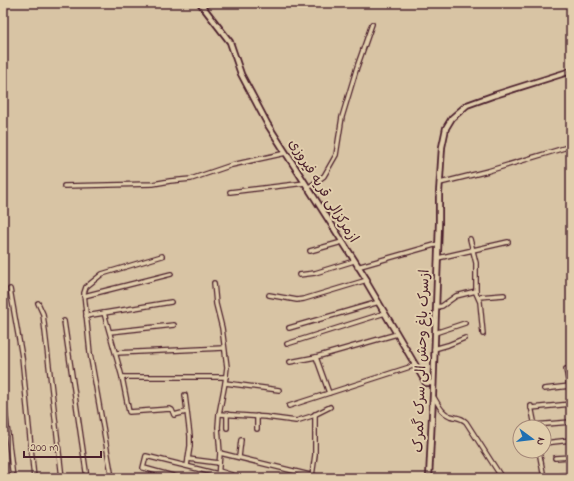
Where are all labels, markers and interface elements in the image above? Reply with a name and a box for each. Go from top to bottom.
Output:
street label: ازمرکزالی قریه فیروزی [283,135,363,247]
street label: ازسرک باغ وحش الی سرک گمرک [408,269,436,453]
north arrow [512,419,552,459]
scale bar [24,433,101,459]
text: N [532,436,549,447]
text: 200 m [30,439,59,457]

